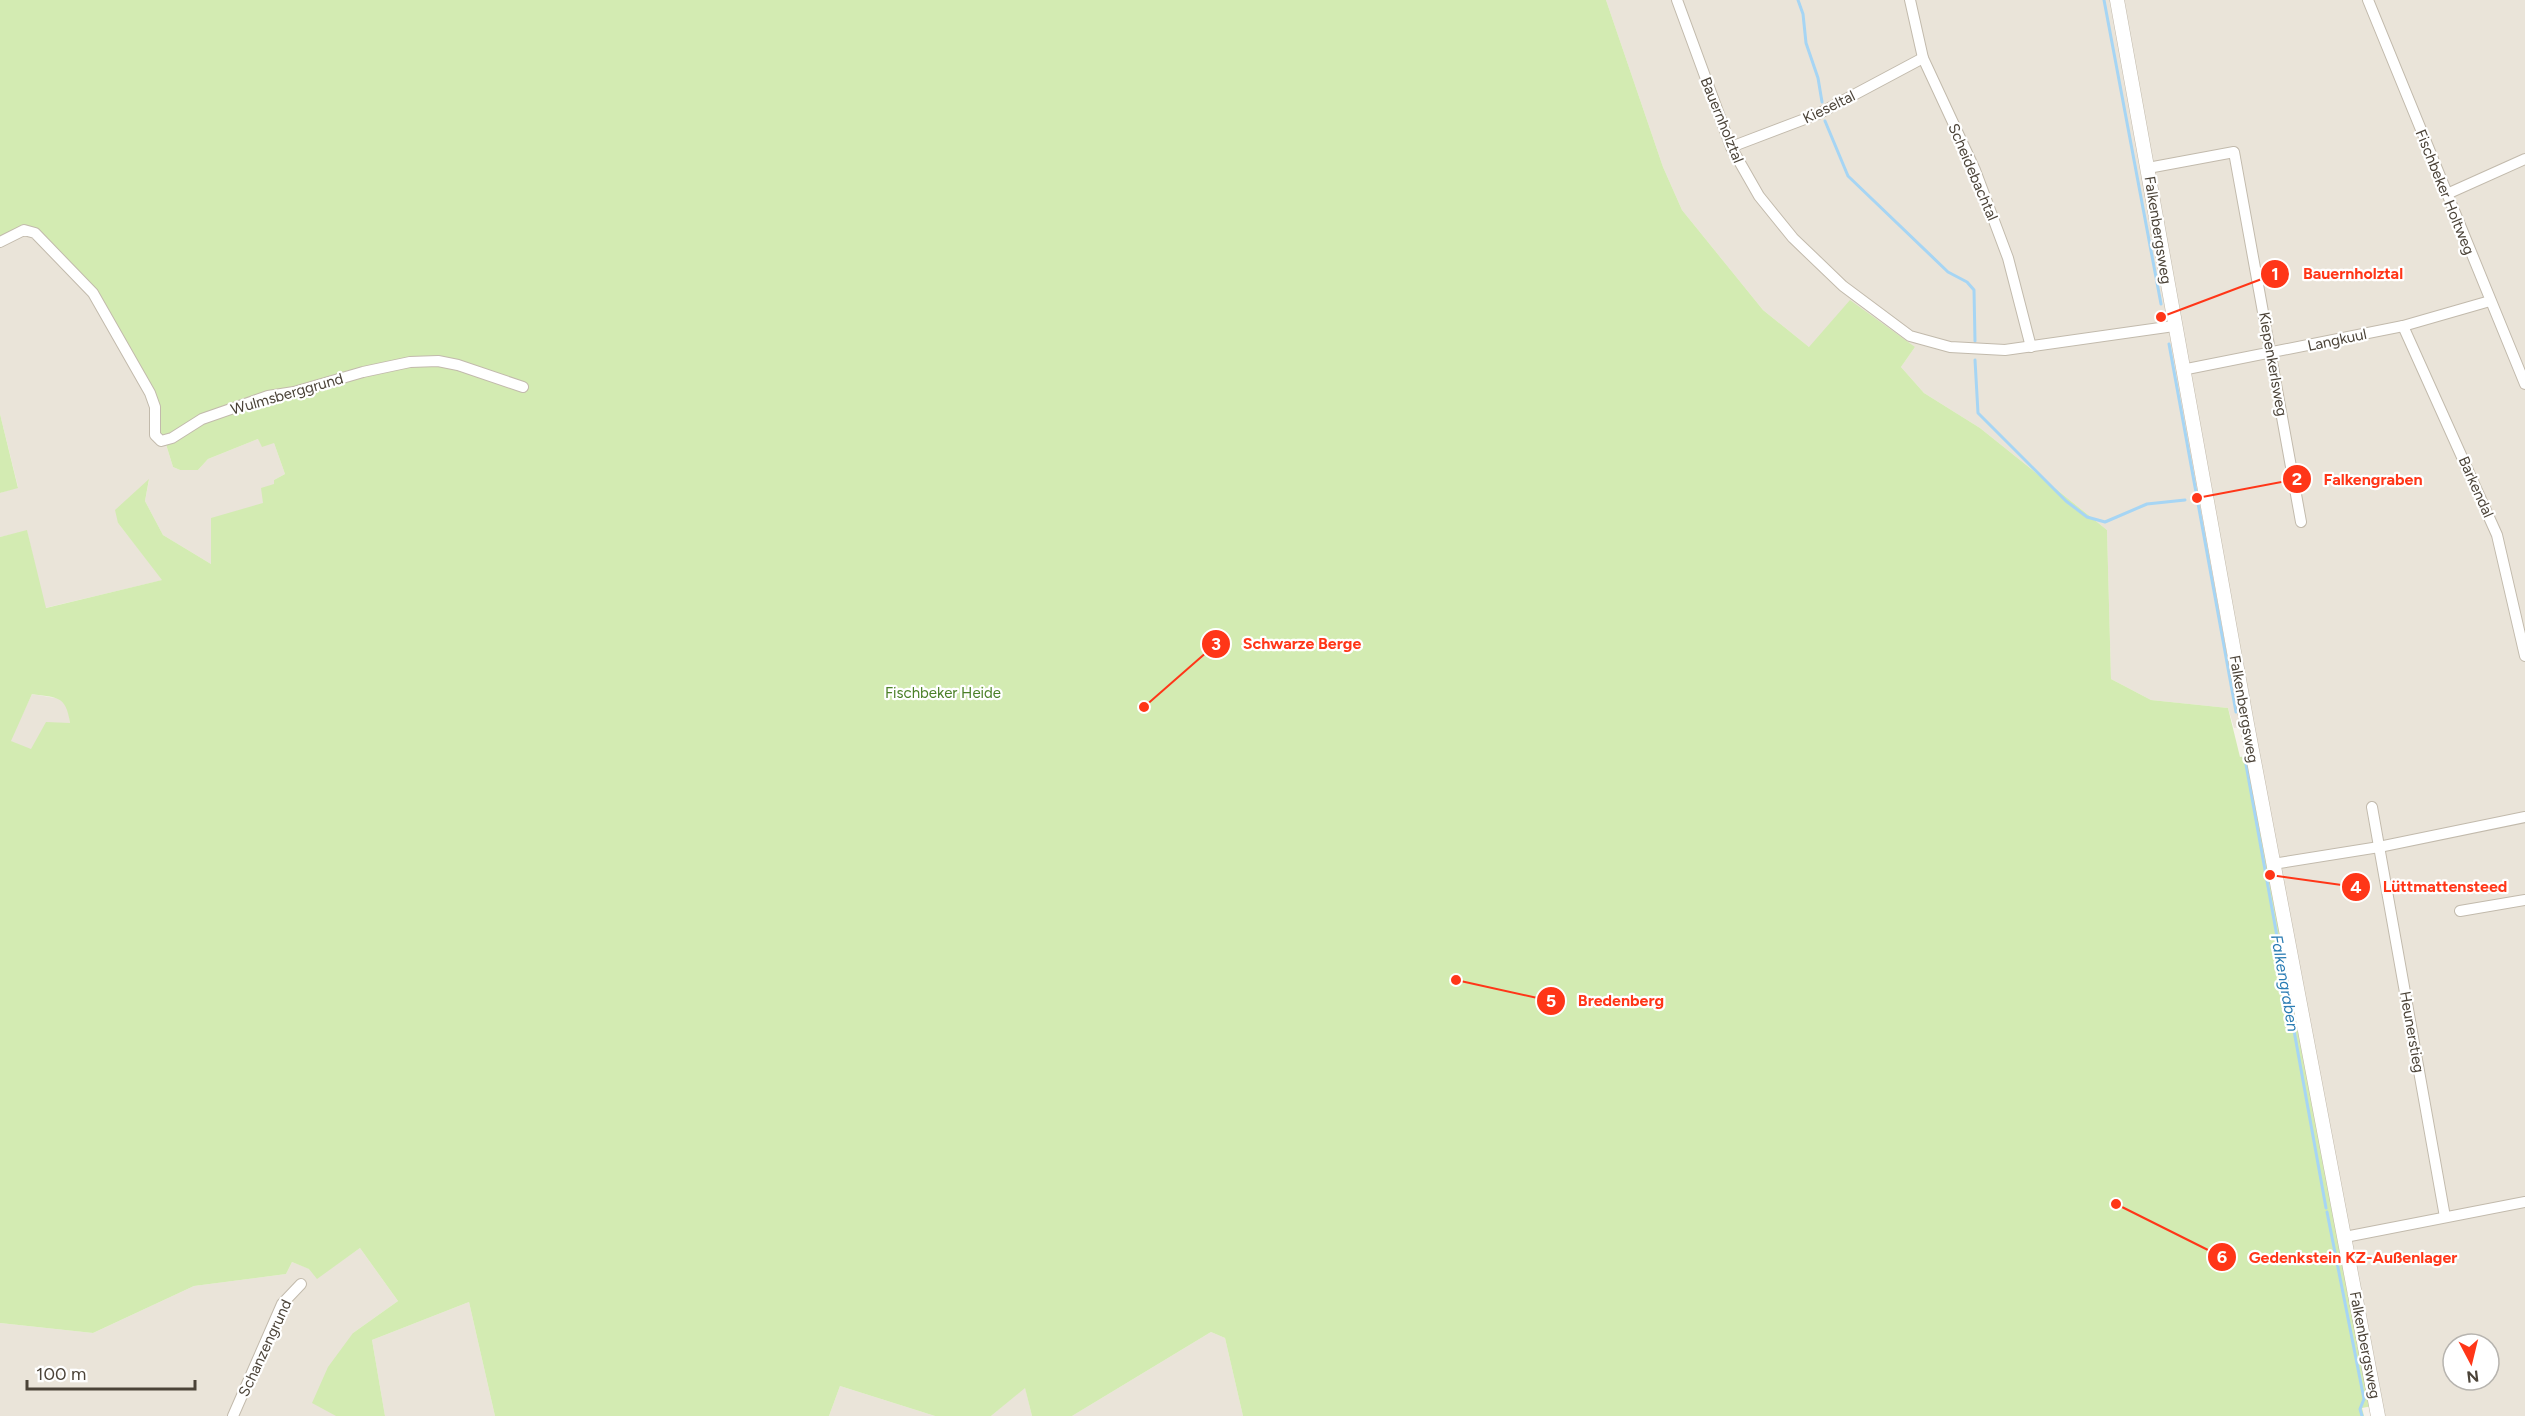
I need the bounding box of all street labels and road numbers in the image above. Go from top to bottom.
street label: Bauernholztal [1697,74,1747,166]
street label: Kieseltal [1800,87,1858,127]
street label: Scheidebachtal [1944,121,2002,223]
street label: Fischbeker Holtweg [2412,127,2478,257]
street label: Falkenbergsweg [2141,175,2175,285]
street label: Kiepenkerlsweg [2255,310,2291,418]
street label: Langkuul [2306,325,2368,355]
street label: Wulmsberggrund [229,369,345,419]
street label: Barkendal [2454,454,2498,520]
street label: Falkenbergsweg [2226,654,2262,764]
street label: Heunerstieg [2396,990,2428,1074]
street label: Falkenbergsweg [2346,1290,2384,1400]
street label: Schanzengrund [235,1297,295,1399]

